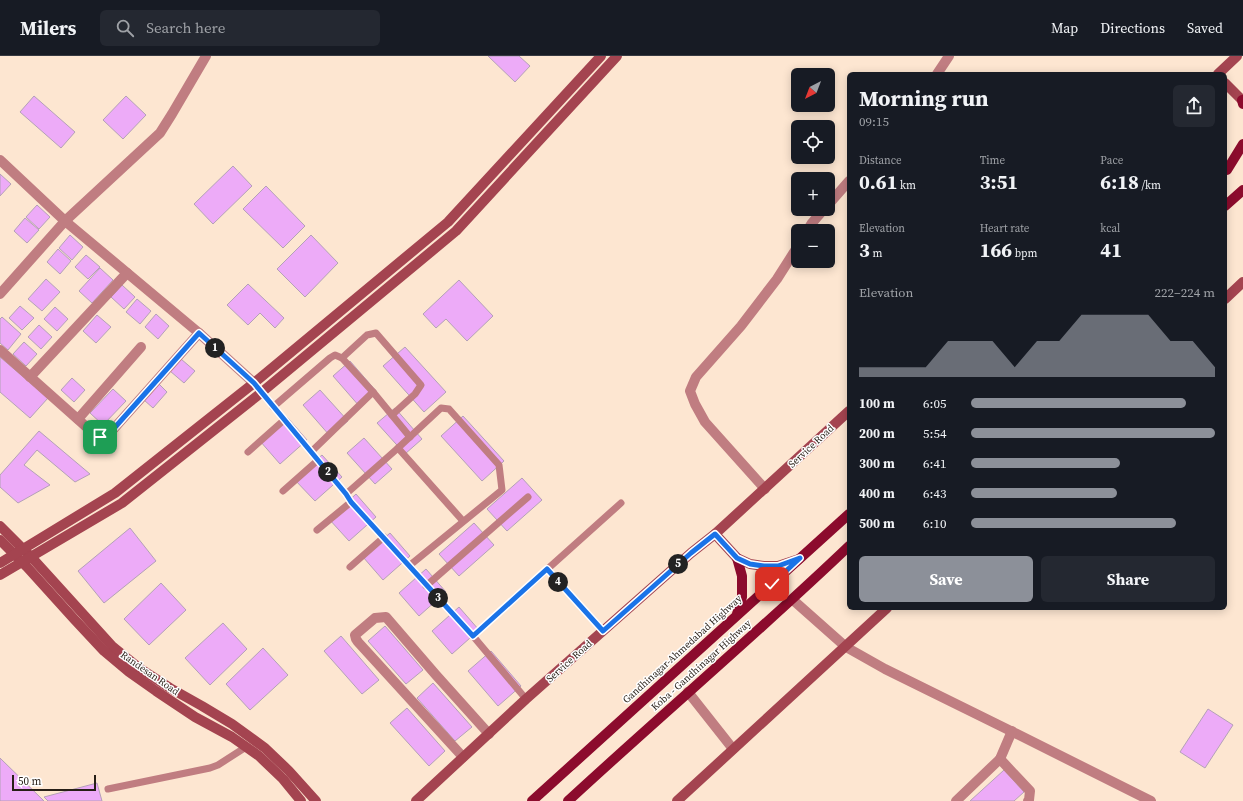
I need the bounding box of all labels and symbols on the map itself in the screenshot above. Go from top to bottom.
north arrow [791,68,835,112]
pin: 1 [205,338,225,358]
pin [83,420,117,454]
street label: Service Road [786,421,837,470]
pin: 2 [318,462,338,482]
pin: 5 [668,554,688,574]
pin [755,567,789,601]
pin: 4 [548,572,568,592]
pin: 3 [428,588,448,608]
street label: Gandhinagar-Ahmedabad Highway [620,591,745,706]
street label: Koba - Gandhinagar Highway [648,616,754,713]
street label: Service Road [543,637,595,685]
street label: Randesan Road [118,648,182,698]
scale bar [12,773,96,792]

